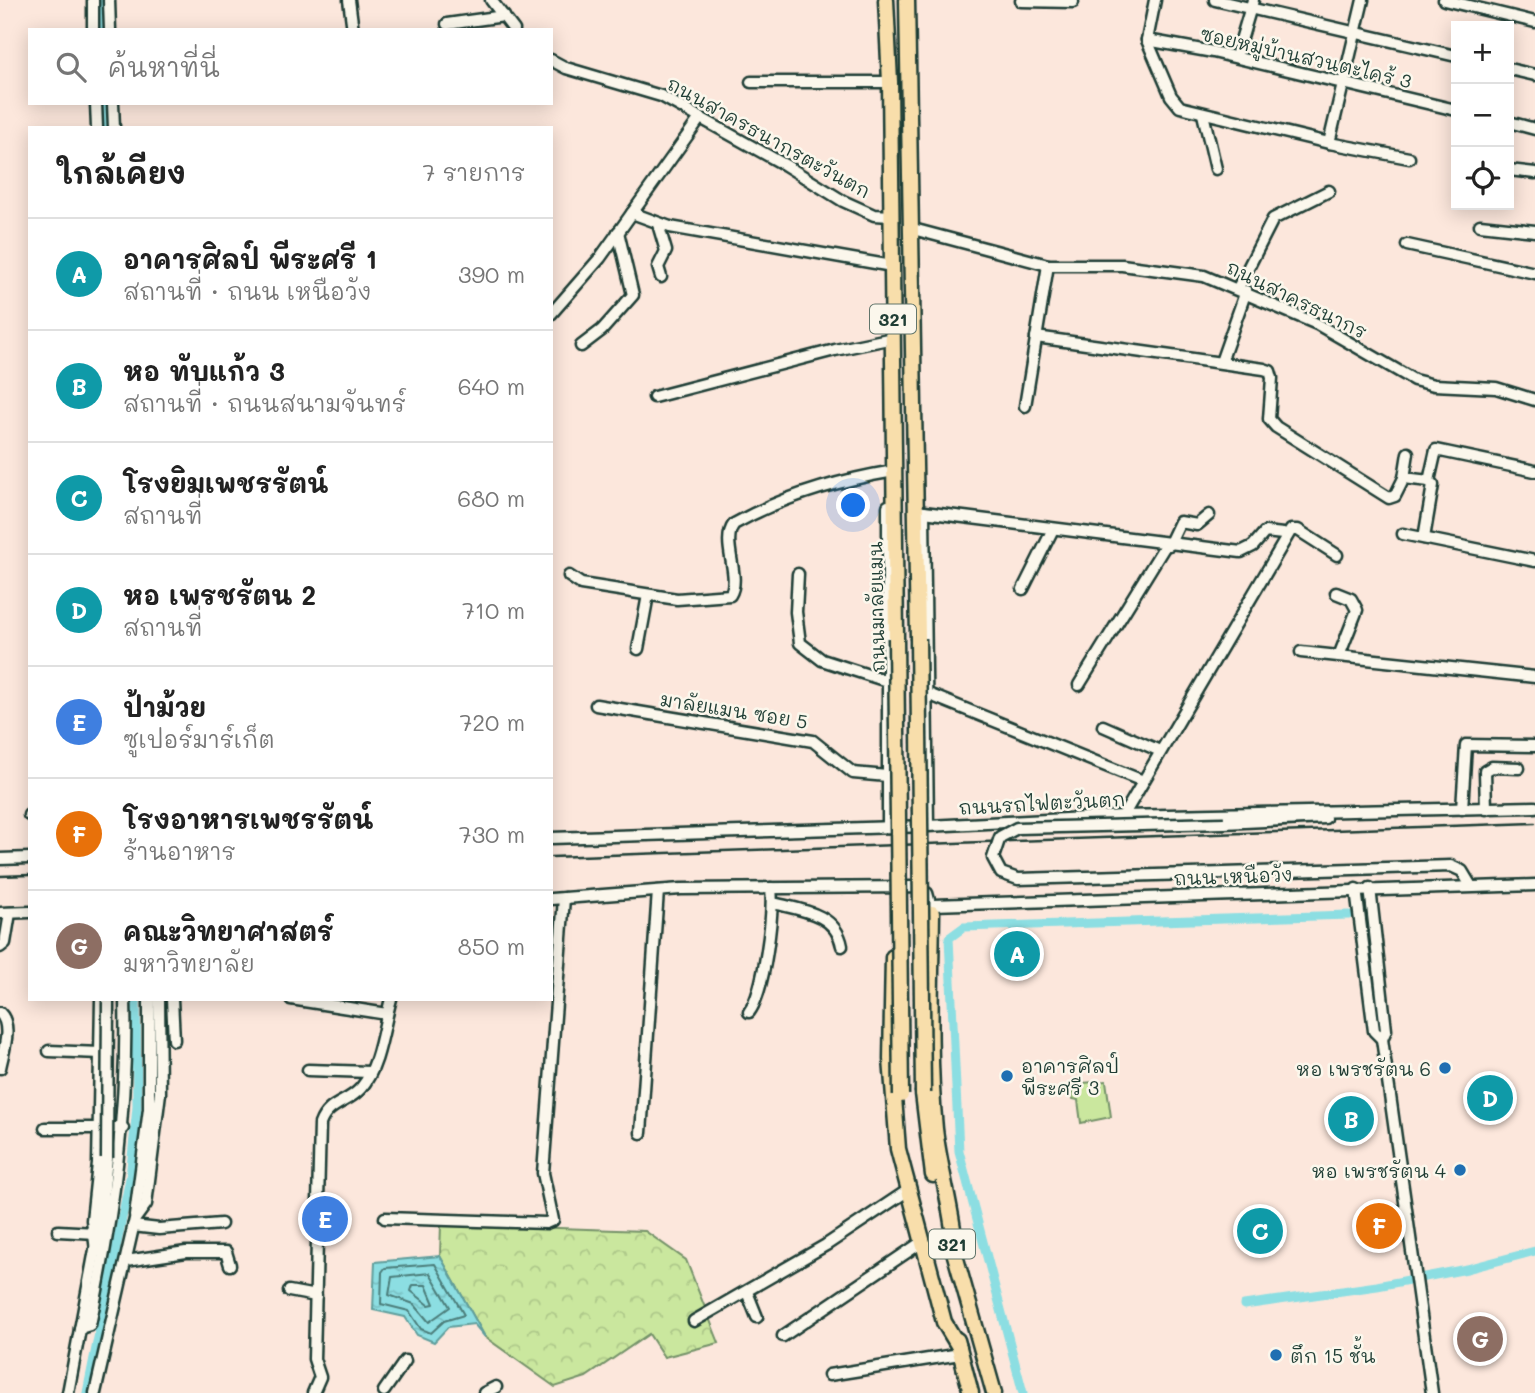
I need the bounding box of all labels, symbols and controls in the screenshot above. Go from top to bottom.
street label: ซอยหมู่บ้านสวนตะไคร้ 3 [1197,21,1414,95]
map controls [1451,21,1514,210]
button: + [1451,21,1514,84]
search box [28,28,553,105]
icon: search [52,48,90,86]
text: ค้นหาที่นี่ [108,50,220,84]
street label: ถนนสาครธนากรตะวันตก [663,71,875,203]
button: − [1451,84,1514,147]
button: locate [1451,147,1514,210]
text: ใกล้เคียง [56,152,186,192]
text: 7 รายการ [423,157,525,187]
text: อาคารศิลป์ พีระศรี 1 [123,242,377,276]
street label: ถนนสาครธนากร [1223,254,1371,344]
text: A [71,259,87,289]
text: 390 m [458,259,525,289]
text: สถานที่ · ถนน เหนือวัง [123,276,371,306]
road number: 321 [870,304,916,334]
text: หอ ทับแก้ว 3 [123,354,285,388]
text: B [71,371,87,401]
text: 640 m [458,371,525,401]
text: สถานที่ · ถนนสนามจันทร์ [123,388,406,418]
text: โรงยิมเพชรรัตน์ [123,466,328,500]
text: C [70,483,88,513]
text: 680 m [457,483,525,513]
your location [836,488,870,522]
text: สถานที่ [123,500,202,530]
street label: ถนนมาลัยแมน [862,541,890,673]
text: หอ เพรชรัตน 2 [123,578,316,612]
text: D [71,595,87,625]
text: 710 m [462,595,525,625]
text: สถานที่ [123,612,202,642]
street label: มาลัยแมน ซอย 5 [658,686,810,734]
text: ป้าม้วย [123,690,206,724]
text: E [72,707,86,737]
text: 720 m [460,707,525,737]
text: ซูเปอร์มาร์เก็ต [123,724,275,754]
street label: ถนนรถไฟตะวันตก [958,786,1126,820]
text: โรงอาหารเพชรรัตน์ [123,802,373,836]
text: F [72,819,86,849]
text: 730 m [459,819,525,849]
text: ร้านอาหาร [123,836,236,866]
street label: ถนน เหนือวัง [1173,861,1293,891]
text: คณะวิทยาศาสตร์ [123,914,334,948]
pin: A [994,928,1040,980]
text: G [70,931,88,961]
text: 850 m [458,931,525,961]
text: มหาวิทยาลัย [123,948,255,978]
place label: อาคารศิลป์ พีระศรี 3 [1021,1052,1119,1100]
place label: หอ เพรชรัตน 6 [1296,1056,1431,1081]
marker: หอ เพรชรัตน 6 [1437,1060,1453,1076]
marker: อาคารศิลป์ พีระศรี 3 [999,1068,1015,1084]
pin: D [1467,1072,1513,1124]
pin: B [1328,1093,1374,1145]
place label: หอ เพรชรัตน 4 [1311,1158,1446,1183]
marker: หอ เพรชรัตน 4 [1452,1162,1468,1178]
pin: E [302,1193,348,1245]
pin: F [1356,1200,1402,1252]
pin: C [1237,1205,1283,1257]
road number: 321 [929,1230,975,1259]
pin: G [1457,1313,1503,1365]
place label: ตึก 15 ชั้น [1290,1336,1376,1368]
marker: ตึก 15 ชั้น [1268,1347,1284,1363]

